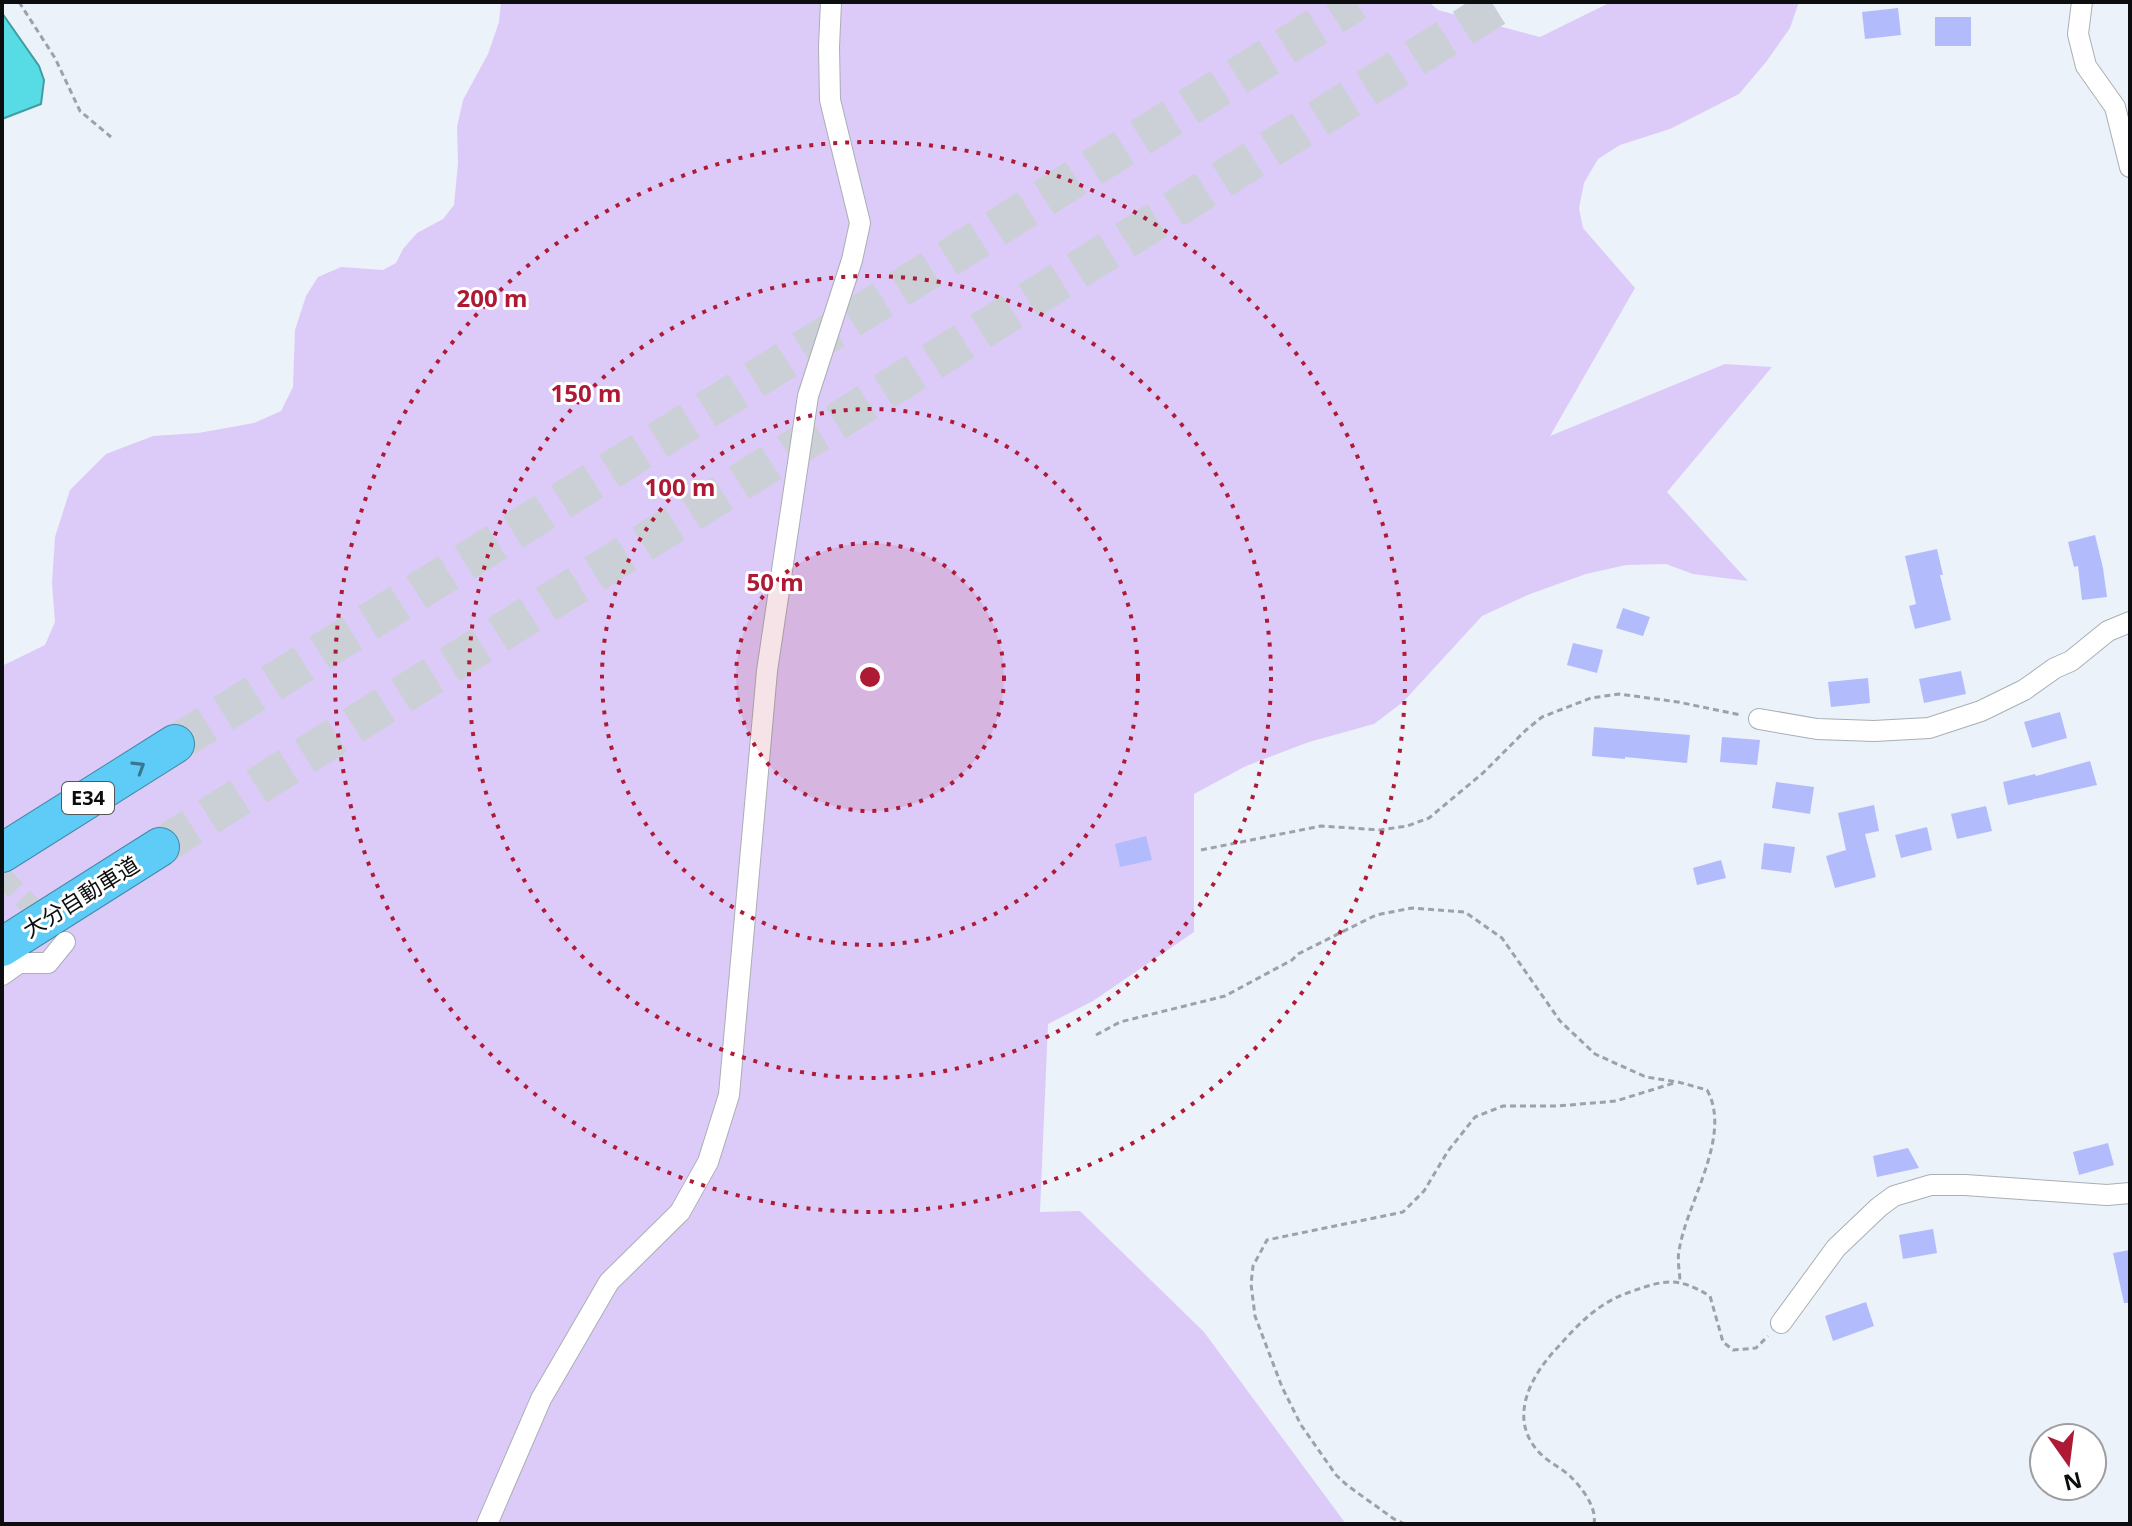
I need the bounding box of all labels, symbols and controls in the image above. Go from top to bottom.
text: 200 m [457,281,527,314]
text: 150 m [551,376,621,409]
text: 100 m [645,470,715,503]
text: 50 m [746,565,804,598]
centre of rings [856,663,884,691]
one-way arrow [130,761,145,776]
road number: E34 [62,782,114,814]
street label: 大分自動車道 [17,848,144,944]
north arrow [2028,1422,2108,1502]
text: N [2061,1466,2085,1499]

